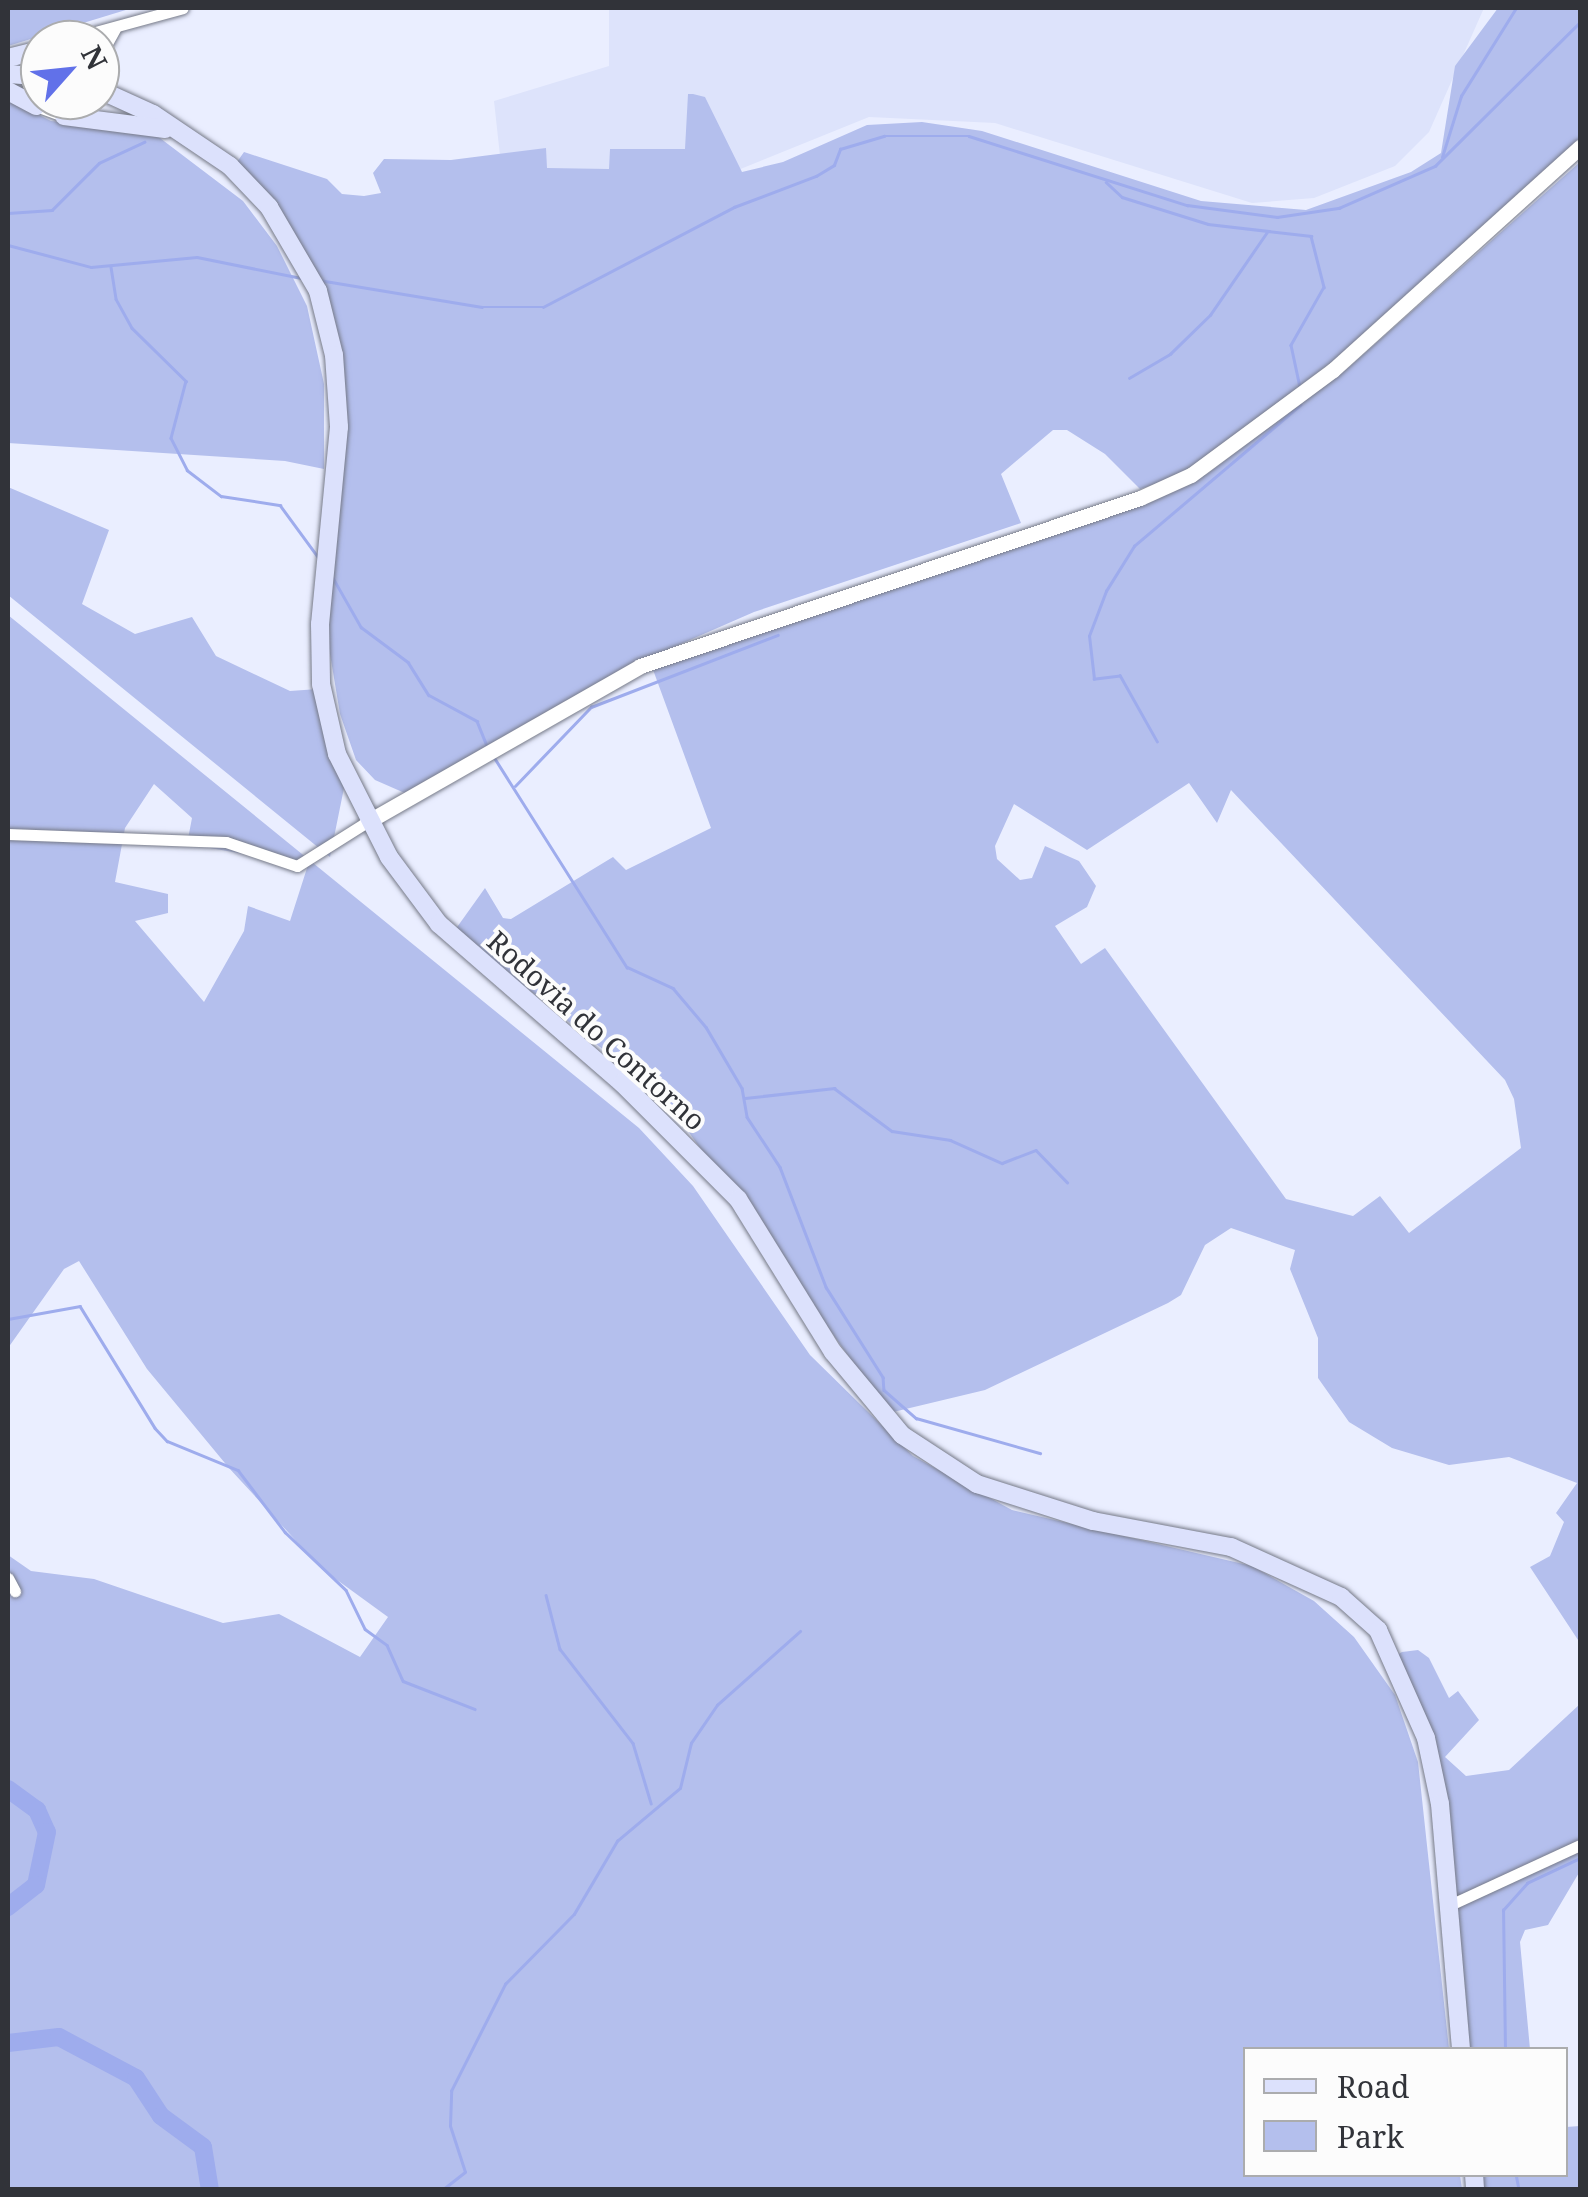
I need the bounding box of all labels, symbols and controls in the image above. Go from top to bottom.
north arrow [20,20,120,120]
text: N [73,39,117,76]
street label: Rodovia do Contorno [481,923,713,1137]
legend [1243,2047,1568,2177]
text: Road [1337,2066,1409,2107]
text: Park [1337,2116,1404,2157]

